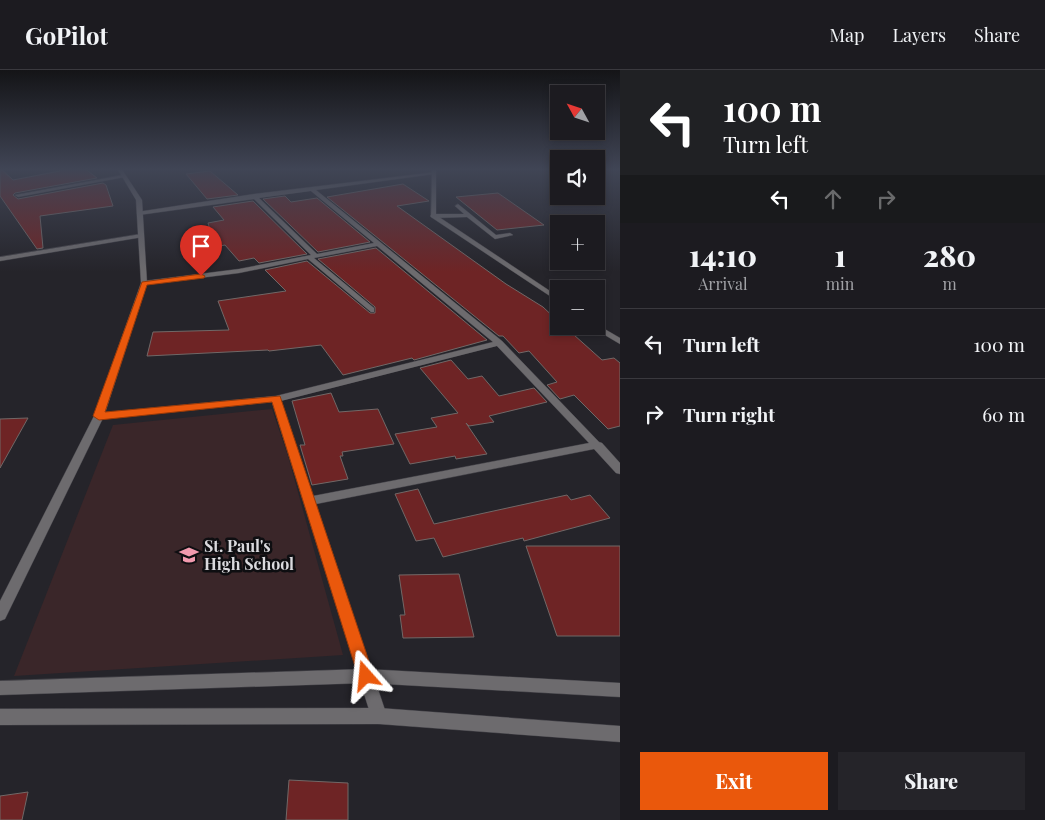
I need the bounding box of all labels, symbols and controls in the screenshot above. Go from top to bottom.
text: GoPilot [25,19,108,51]
text: Map [829,23,864,47]
text: Layers [892,23,946,47]
text: Share [974,23,1020,47]
text: 100 m [723,84,821,131]
north arrow [550,85,605,140]
map controls [550,85,605,335]
icon: left [640,90,705,155]
text: Turn left [723,129,808,159]
button: sound [550,150,605,205]
icon: left [766,185,794,213]
icon: ahead [819,185,847,213]
icon: right [872,185,900,213]
button: + [550,215,605,270]
pin [180,225,222,276]
icon: arrive [187,232,215,260]
text: 14:10 [689,235,757,275]
text: 1 [834,235,846,275]
text: 280 [923,235,976,275]
text: Arrival [698,273,748,294]
text: min [826,273,854,294]
text: m [942,273,957,294]
button: − [550,280,605,335]
icon: left [640,330,668,358]
text: Turn left [683,331,760,357]
text: 100 m [974,331,1025,357]
icon: right [640,400,668,428]
text: Turn right [683,401,775,427]
text: 60 m [982,401,1025,427]
place label: St. Paul's High School [204,535,294,574]
school or university icon: St. Paul's High School [178,544,200,566]
position arrow [339,649,391,701]
button: Exit [640,752,828,810]
button: Share [838,752,1025,810]

